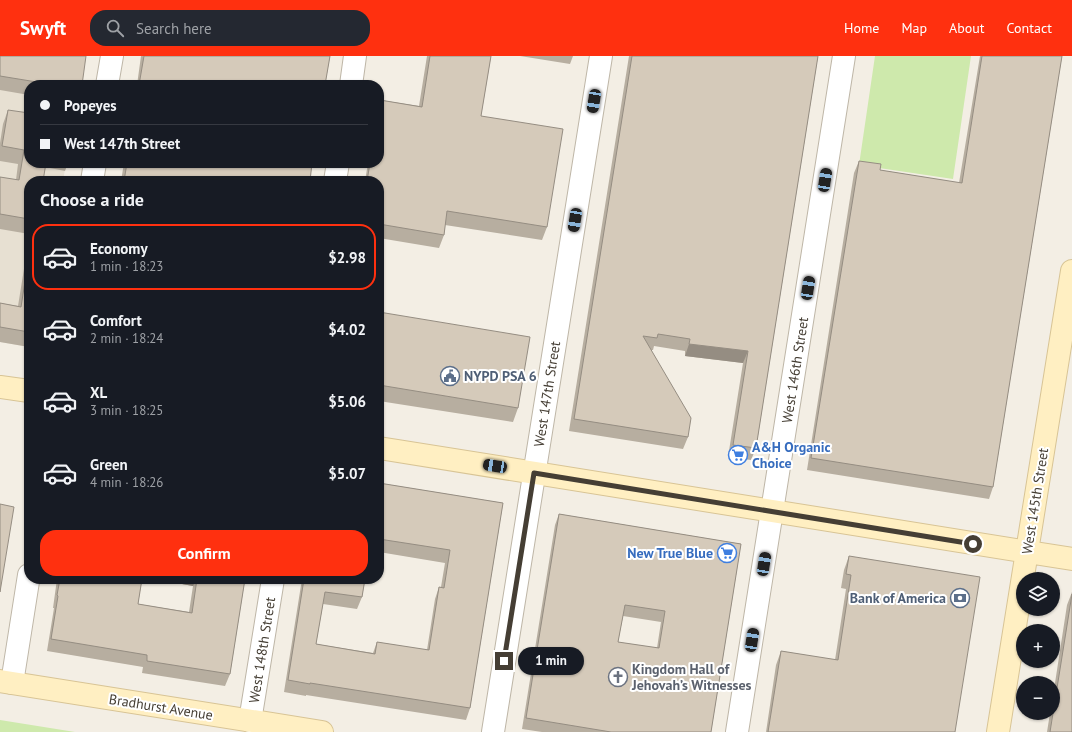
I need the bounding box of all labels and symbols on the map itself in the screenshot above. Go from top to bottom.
car [586,88,602,114]
car [817,167,833,193]
car [567,207,583,233]
car [800,275,816,301]
street label: West 146th Street [778,315,812,424]
street label: West 147th Street [530,340,564,448]
public building icon: NYPD PSA 6 [439,365,461,387]
place label: NYPD PSA 6 [464,367,537,385]
place label: A&H Organic Choice [752,438,831,472]
supermarket icon: A&H Organic Choice [727,444,749,466]
street label: West 145th Street [1018,446,1052,555]
car [482,458,508,474]
route start [964,535,982,553]
supermarket icon: New True Blue [716,542,738,564]
place label: New True Blue [627,544,713,562]
car [756,551,772,577]
bank icon: Bank of America [949,587,971,609]
place label: Bank of America [850,589,946,607]
street label: West 148th Street [245,595,279,704]
car [744,627,760,653]
callout: 1 min [518,647,584,675]
route end [495,652,513,670]
place label: Kingdom Hall of Jehovah’s Witnesses [631,660,752,694]
church icon: Kingdom Hall of Jehovah’s Witnesses [607,666,629,688]
street label: Bradhurst Avenue [108,690,214,724]

